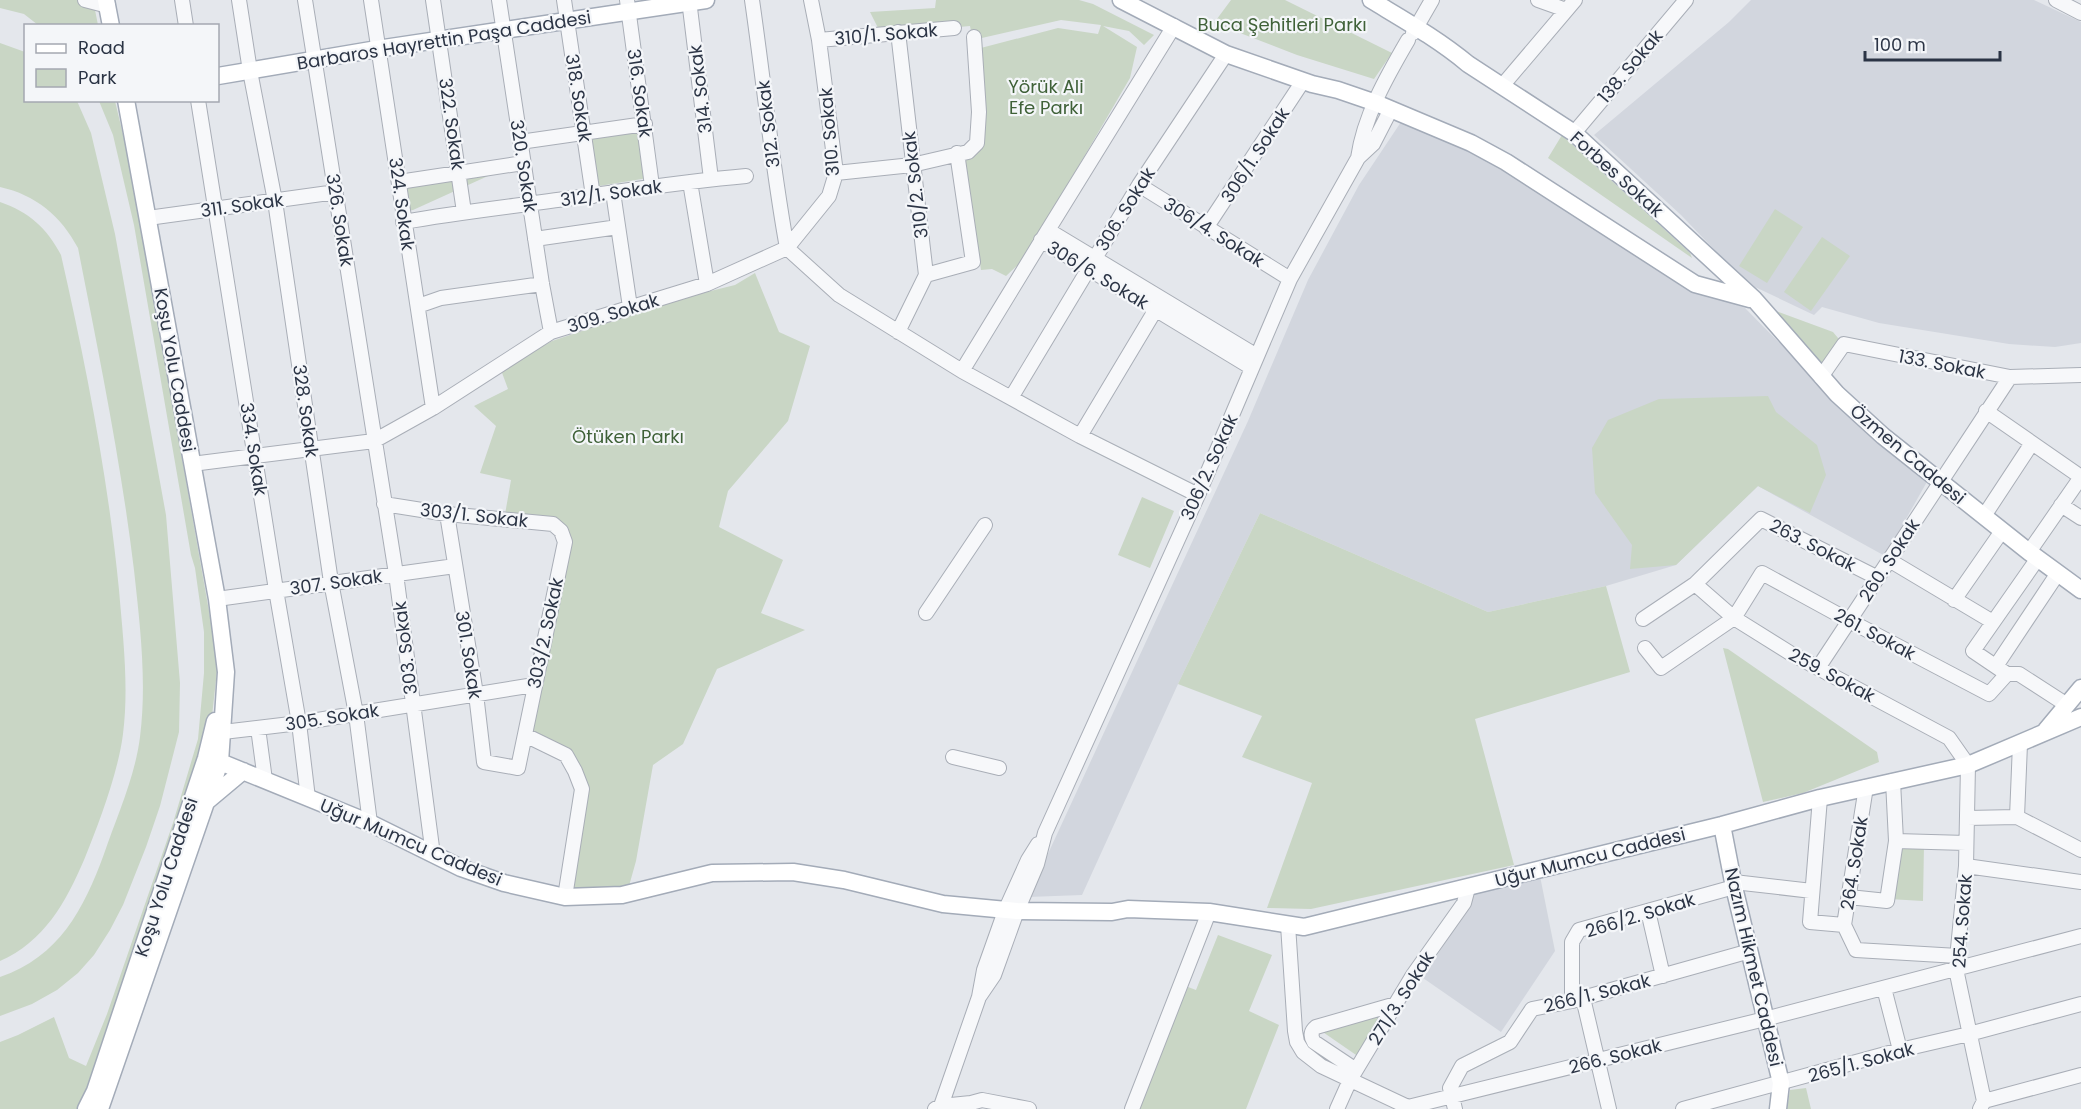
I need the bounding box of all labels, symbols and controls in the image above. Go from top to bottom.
street label: Barbaros Hayrettin Paşa Caddesi [295,4,593,76]
park label: Buca Şehitleri Parkı [1197,12,1367,37]
street label: 310/1. Sokak [833,17,939,51]
street label: 138. Sokak [1592,23,1669,108]
legend [24,24,219,102]
scale bar [1865,24,2000,62]
text: 100 m [1874,32,1926,57]
text: Road [78,35,125,60]
street label: 314. Sokak [682,43,718,135]
street label: 316. Sokak [621,47,659,140]
street label: 318. Sokak [560,52,598,145]
text: Park [78,65,117,90]
park label: Yörük Ali Efe Parkı [1008,74,1084,120]
street label: 322. Sokak [433,76,471,172]
street label: 312. Sokak [750,78,786,169]
street label: 310. Sokak [813,86,845,177]
street label: 306/1. Sokak [1215,102,1296,208]
street label: 320. Sokak [504,118,544,215]
street label: Forbes Sokak [1565,125,1670,223]
street label: 310/2. Sokak [896,129,934,240]
street label: 324. Sokak [383,156,421,253]
street label: 306. Sokak [1089,162,1161,256]
street label: 326. Sokak [320,172,360,269]
street label: 312/1. Sokak [559,173,664,213]
street label: 311. Sokak [199,187,286,223]
street label: 306/4. Sokak [1159,191,1270,273]
street label: 306/6. Sokak [1042,235,1154,316]
street label: Koşu Yolu Caddesi [148,286,202,454]
street label: 309. Sokak [564,287,663,339]
street label: 133. Sokak [1896,343,1988,385]
street label: 328. Sokak [287,363,325,460]
street label: Özmen Caddesi [1845,398,1971,510]
street label: 334. Sokak [234,401,274,498]
street label: 306/2. Sokak [1174,409,1244,524]
park label: Ötüken Parkı [572,424,684,449]
street label: 303/1. Sokak [419,497,530,533]
street label: 263. Sokak [1766,513,1861,578]
street label: 260. Sokak [1853,513,1926,606]
street label: 307. Sokak [288,563,385,601]
street label: 303/2. Sokak [521,575,569,691]
street label: 303. Sokak [387,599,423,696]
street label: 261. Sokak [1830,602,1921,666]
street label: 301. Sokak [450,609,488,702]
street label: 259. Sokak [1784,642,1880,709]
street label: 305. Sokak [283,697,381,737]
street label: Uğur Mumcu Caddesi [316,792,506,892]
street label: Koşu Yolu Caddesi [128,794,204,960]
street label: 264. Sokak [1834,814,1874,912]
street label: Uğur Mumcu Caddesi [1492,821,1688,893]
street label: Nazım Hikmet Caddesi [1719,865,1789,1069]
street label: 254. Sokak [1946,872,1978,969]
street label: 266/2. Sokak [1582,886,1699,944]
street label: 271/3. Sokak [1362,946,1440,1050]
street label: 266/1. Sokak [1541,968,1654,1018]
street label: 266. Sokak [1566,1032,1665,1080]
street label: 265/1. Sokak [1805,1036,1917,1088]

